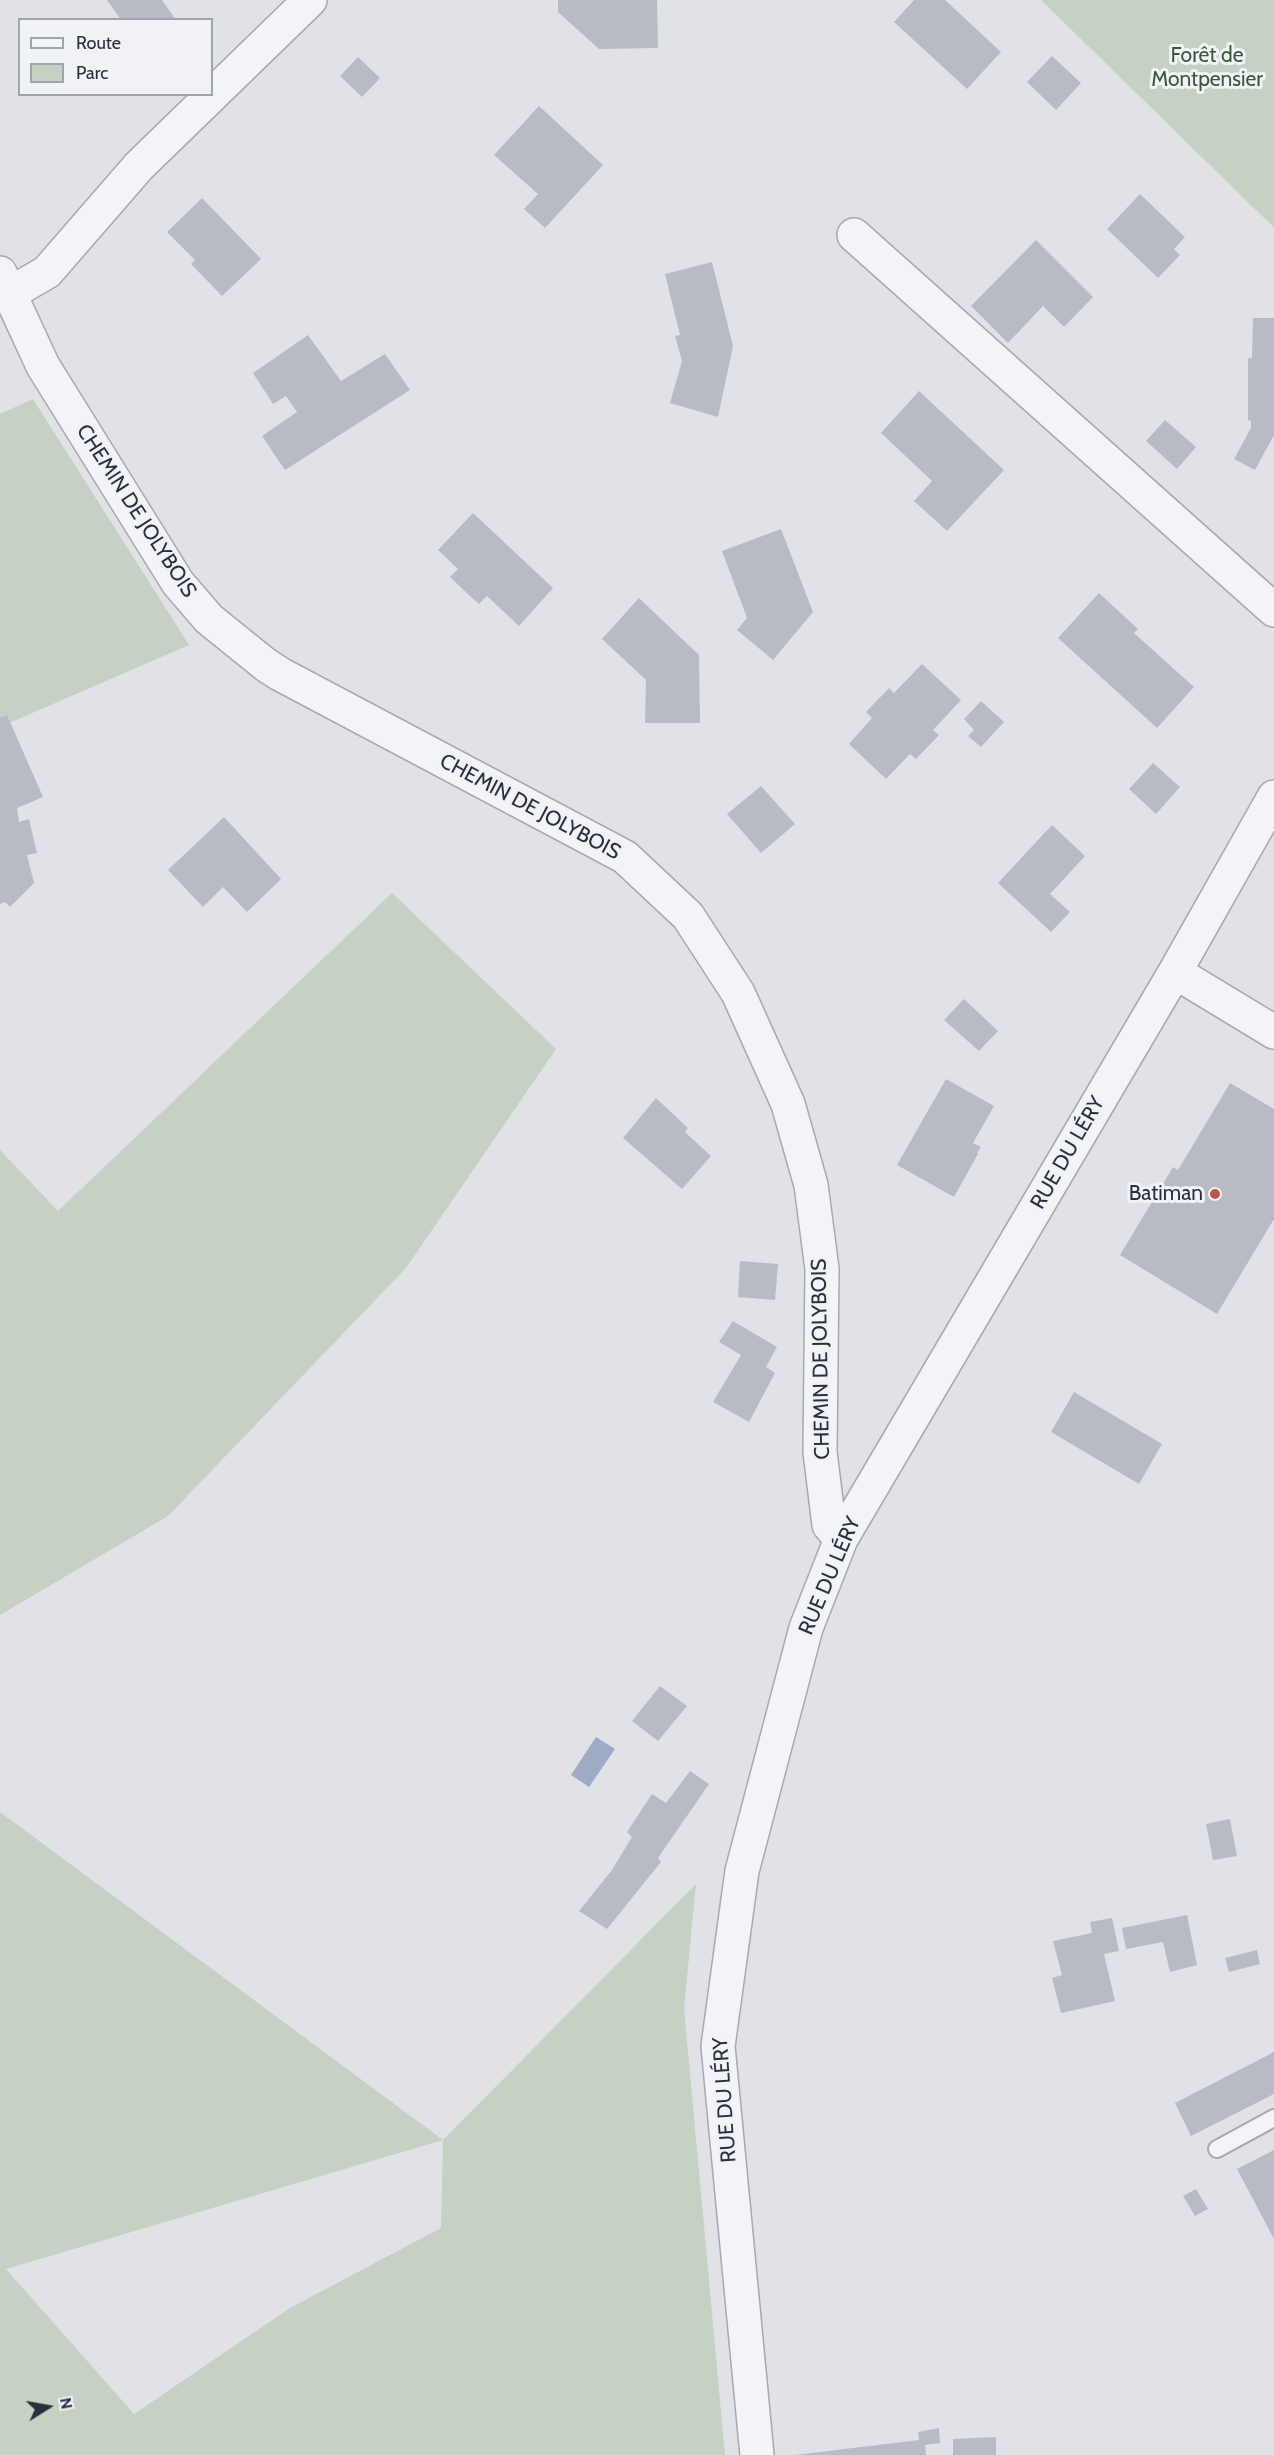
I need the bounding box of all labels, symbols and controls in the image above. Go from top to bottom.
legend [18,18,213,96]
text: Route [76,32,121,54]
park label: Forêt de Montpensier [1151,43,1263,93]
text: Parc [76,62,108,84]
street label: CHEMIN DE JOLYBOIS [71,420,201,602]
street label: CHEMIN DE JOLYBOIS [435,749,625,865]
street label: RUE DU LÉRY [1026,1092,1110,1214]
place label: Batiman [1129,1181,1203,1207]
marker: Batiman [1208,1187,1222,1201]
street label: CHEMIN DE JOLYBOIS [807,1258,835,1460]
street label: RUE DU LÉRY [794,1513,866,1639]
street label: RUE DU LÉRY [708,2036,742,2164]
north arrow [18,2377,78,2437]
text: N [56,2396,77,2411]

